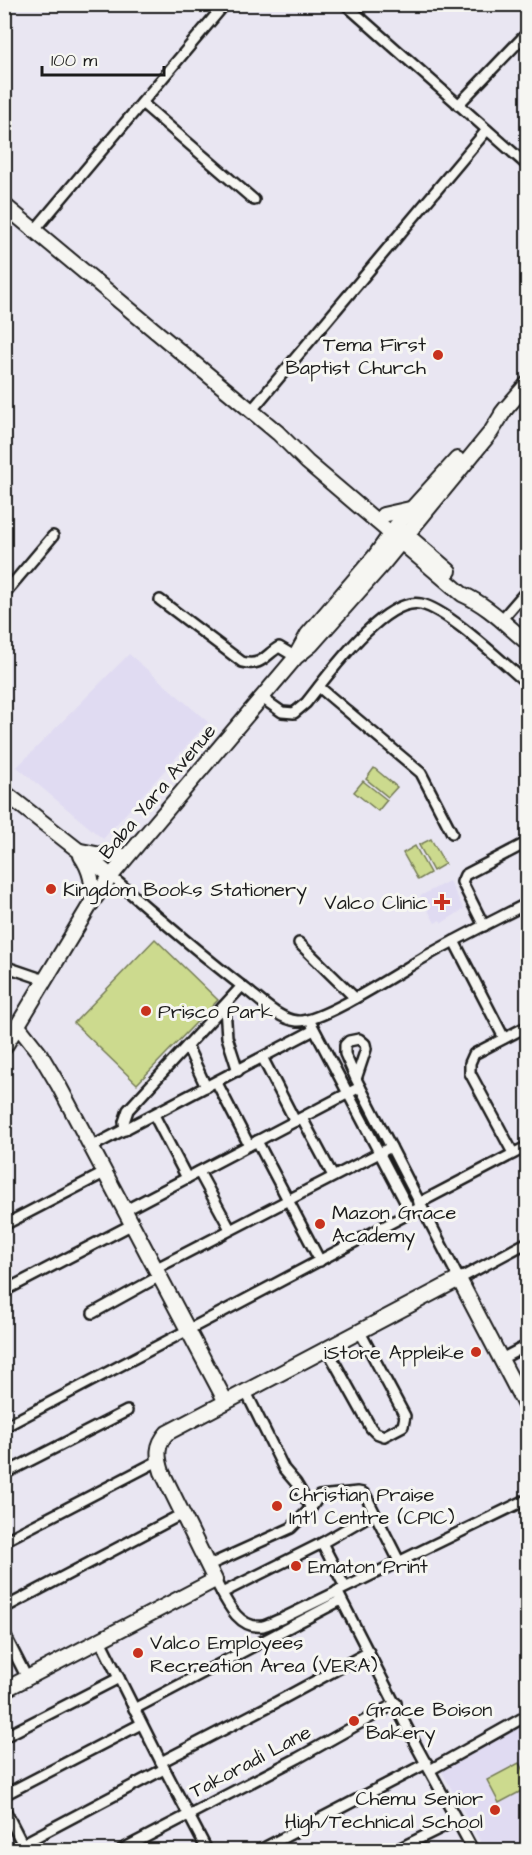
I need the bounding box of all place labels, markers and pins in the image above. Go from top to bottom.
place label: Tema First Baptist Church [285,331,426,382]
marker: Tema First Baptist Church [431,348,445,362]
place label: Kingdom Books Stationery [63,876,307,905]
marker: Kingdom Books Stationery [44,882,58,896]
place label: Valco Clinic [324,889,428,917]
marker: Valco Clinic [433,893,451,911]
place label: Prisco Park [158,998,273,1026]
marker: Prisco Park [139,1004,153,1018]
place label: Mazon Grace Academy [332,1199,457,1251]
marker: Mazon Grace Academy [313,1217,327,1231]
place label: iStore Appleike [324,1339,464,1367]
marker: iStore Appleike [469,1345,483,1359]
place label: Christian Praise Int'l Centre (CPIC) [289,1481,455,1532]
marker: Christian Praise Int'l Centre (CPIC) [270,1499,284,1513]
place label: Ematon Print [308,1553,428,1581]
marker: Ematon Print [289,1559,303,1573]
place label: Valco Employees Recreation Area (VERA) [150,1629,377,1680]
marker: Valco Employees Recreation Area (VERA) [131,1646,145,1660]
place label: Grace Boison Bakery [366,1696,492,1748]
marker: Grace Boison Bakery [347,1714,361,1728]
place label: Chemu Senior High/Technical School [285,1785,483,1837]
marker: Chemu Senior High/Technical School [488,1803,502,1817]

